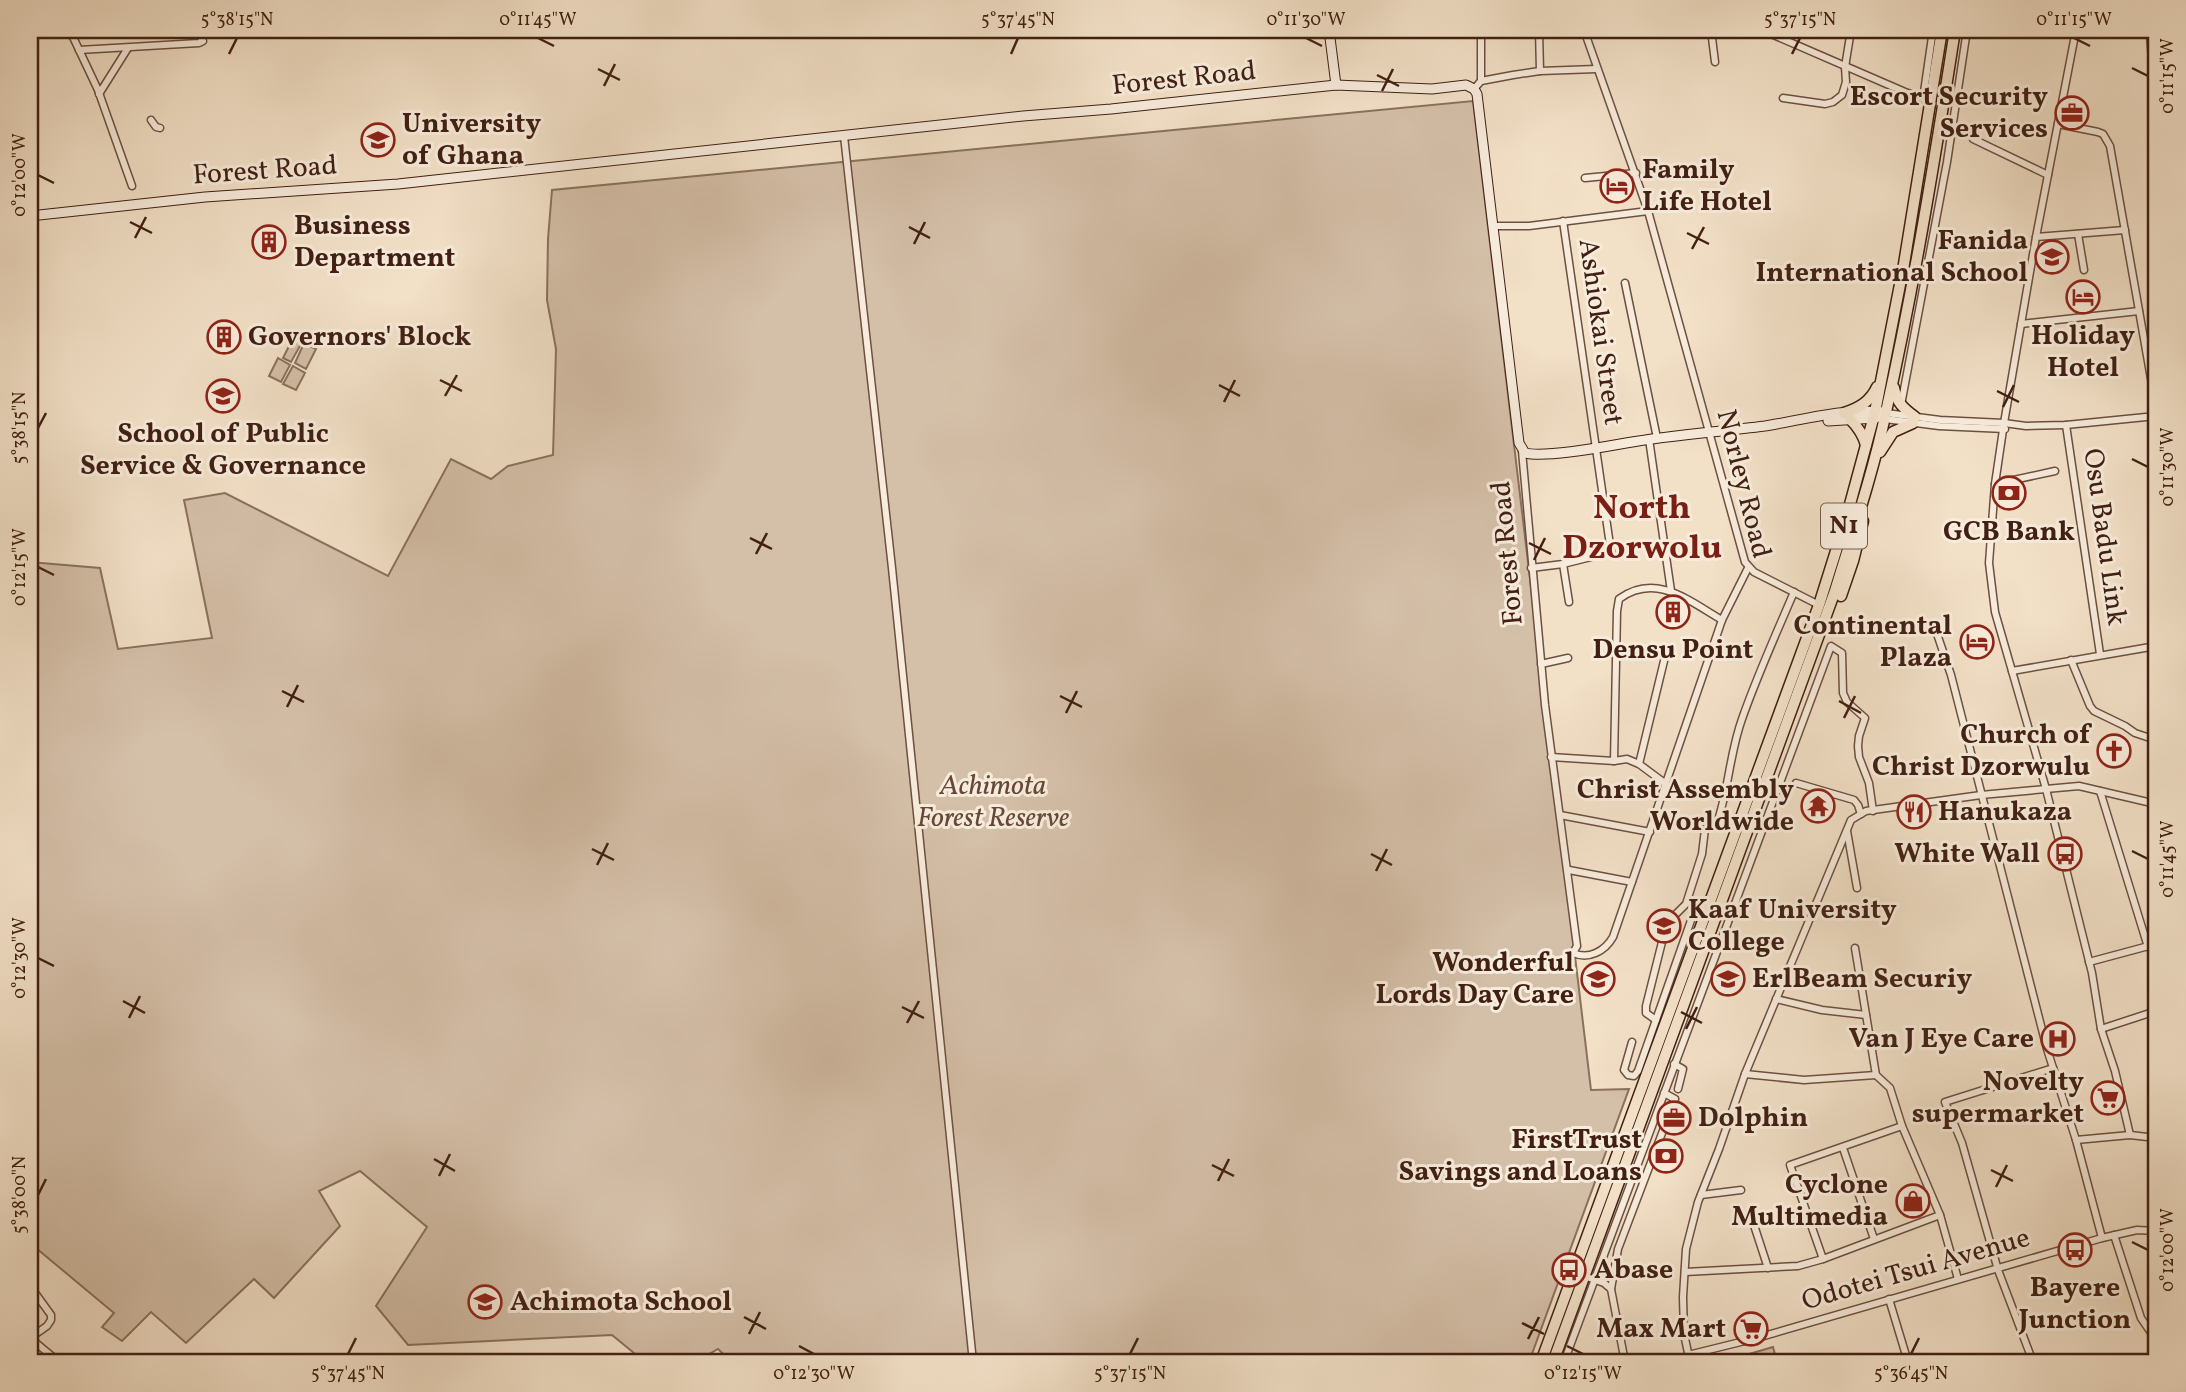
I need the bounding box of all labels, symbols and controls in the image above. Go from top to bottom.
text: 5°38'15"N [201,8,273,33]
text: 0°11'45"W [499,8,577,33]
text: 5°37'45"N [981,8,1055,33]
text: 0°11'30"W [1266,8,1346,33]
text: 5°37'15"N [1764,8,1836,33]
text: 0°11'15"W [2036,8,2112,33]
text: 0°11'15"W [2156,38,2181,114]
street label: Forest Road [1110,52,1258,106]
place label: Escort Security Services [1850,78,2048,149]
office icon: Escort Security Services [2053,94,2091,132]
place label: University of Ghana [402,105,541,176]
school or university icon: University of Ghana [359,121,397,159]
text: 0°12'00"W [8,133,33,217]
street label: Forest Road [191,146,339,196]
place label: Family Life Hotel [1642,151,1772,222]
hotel icon: Family Life Hotel [1598,167,1636,205]
place label: Business Department [294,207,455,278]
place label: Fanida International School [1755,222,2028,293]
building icon: Business Department [250,223,288,261]
street label: Ashiokai Street [1568,236,1632,428]
school or university icon: Fanida International School [2033,238,2071,276]
hotel icon: Holiday Hotel [2064,278,2102,316]
place label: Holiday Hotel [2031,317,2135,388]
building icon: Governors' Block [205,318,243,356]
place label: Governors' Block [248,318,471,357]
school or university icon: School of Public Service & Governance [204,377,242,415]
text: 5°38'15"N [8,392,33,464]
street label: Norley Road [1706,406,1780,562]
place label: School of Public Service & Governance [80,415,366,486]
text: 0°11'30"W [2156,427,2181,507]
street label: Osu Badu Link [2072,446,2136,628]
bank icon: GCB Bank [1990,474,2028,512]
street label: Forest Road [1482,479,1534,627]
district label: North Dzorwolu [1562,485,1722,573]
road number: N1 [1821,504,1867,548]
place label: GCB Bank [1943,513,2075,552]
text: 0°12'15"W [8,528,33,606]
building icon: Densu Point [1654,593,1692,631]
place label: Continental Plaza [1794,607,1952,678]
hotel icon: Continental Plaza [1958,623,1996,661]
place label: Densu Point [1593,631,1753,670]
place label: Church of Christ Dzorwulu [1872,716,2092,787]
church icon: Church of Christ Dzorwulu [2095,732,2133,770]
park label: Achimota Forest Reserve [917,767,1069,838]
place label: Christ Assembly Worldwide [1577,771,1794,842]
temple icon: Christ Assembly Worldwide [1799,787,1837,825]
restaurant icon: Hanukaza [1895,793,1933,831]
place label: Hanukaza [1938,793,2072,832]
text: 0°11'45"W [2156,820,2181,898]
place label: White Wall [1894,835,2040,874]
bus stop icon: White Wall [2046,835,2084,873]
place label: Kaaf University College [1688,891,1897,962]
school or university icon: Kaaf University College [1645,907,1683,945]
text: 0°12'30"W [8,917,33,999]
place label: Wonderful Lords Day Care [1376,944,1574,1015]
school or university icon: Wonderful Lords Day Care [1579,960,1617,998]
school or university icon: ErlBeam Securiy [1709,960,1747,998]
place label: ErlBeam Securiy [1752,960,1973,999]
place label: Van J Eye Care [1848,1020,2034,1059]
hospital icon: Van J Eye Care [2039,1020,2077,1058]
place label: Novelty supermarket [1912,1063,2084,1134]
supermarket icon: Novelty supermarket [2089,1079,2127,1117]
office icon: Dolphin [1655,1099,1693,1137]
place label: Dolphin [1698,1099,1808,1138]
place label: FirstTrust Savings and Loans [1399,1121,1642,1192]
bank icon: FirstTrust Savings and Loans [1647,1137,1685,1175]
text: 5°38'00"N [8,1156,33,1234]
place label: Cyclone Multimedia [1731,1166,1888,1237]
shop icon: Cyclone Multimedia [1894,1182,1932,1220]
text: 0°12'00"W [2156,1208,2181,1292]
street label: Odotei Tsui Avenue [1797,1219,2035,1321]
bus stop icon: Bayere Junction [2056,1231,2094,1269]
bus stop icon: Abase [1550,1251,1588,1289]
place label: Abase [1594,1251,1673,1290]
place label: Bayere Junction [2018,1269,2131,1340]
school or university icon: Achimota School [466,1283,504,1321]
place label: Achimota School [510,1283,732,1322]
place label: Max Mart [1596,1310,1726,1349]
supermarket icon: Max Mart [1732,1310,1770,1348]
text: 5°37'45"N [311,1362,385,1387]
text: 0°12'30"W [773,1362,855,1387]
text: 5°37'15"N [1094,1362,1166,1387]
text: 0°12'15"W [1544,1362,1622,1387]
text: 5°36'45"N [1874,1362,1948,1387]

